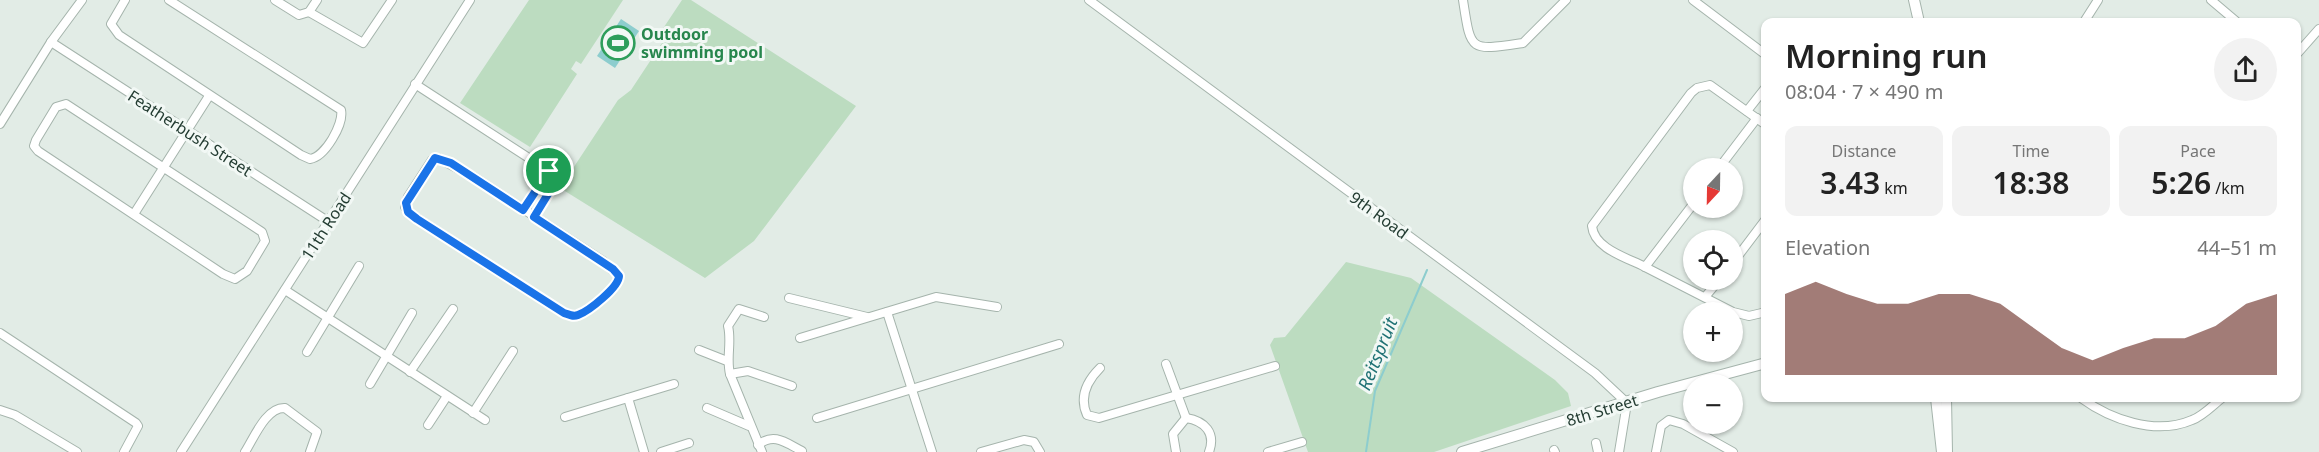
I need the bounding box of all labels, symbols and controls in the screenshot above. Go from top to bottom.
place label: Outdoor swimming pool [641,23,763,63]
sports icon: Outdoor swimming pool [600,25,636,61]
text: Morning run [1785,33,1987,78]
button: share [2214,38,2277,101]
text: 08:04 · 7 × 490 m [1785,78,1943,105]
street label: Featherbush Street [124,85,256,181]
text: Distance [1832,140,1896,162]
text: Time [2012,140,2050,162]
text: Pace [2180,140,2216,162]
pin [523,145,574,196]
icon: arrive [532,154,565,187]
north arrow [1683,158,1743,218]
map controls [1683,158,1743,434]
text: 3.43 [1820,162,1880,203]
text: 18:38 [1993,162,2069,203]
text: 5:26 [2151,162,2211,203]
text: km [1880,177,1908,199]
text: /km [2211,177,2245,199]
street label: 9th Road [1345,186,1413,244]
street label: 11th Road [296,188,356,264]
button: locate [1683,230,1743,290]
text: Elevation [1785,234,1870,261]
text: 44–51 m [2197,234,2277,261]
button: + [1683,302,1743,362]
water label: Reitspruit [1352,313,1403,394]
button: − [1683,374,1743,434]
street label: 8th Street [1564,389,1641,431]

